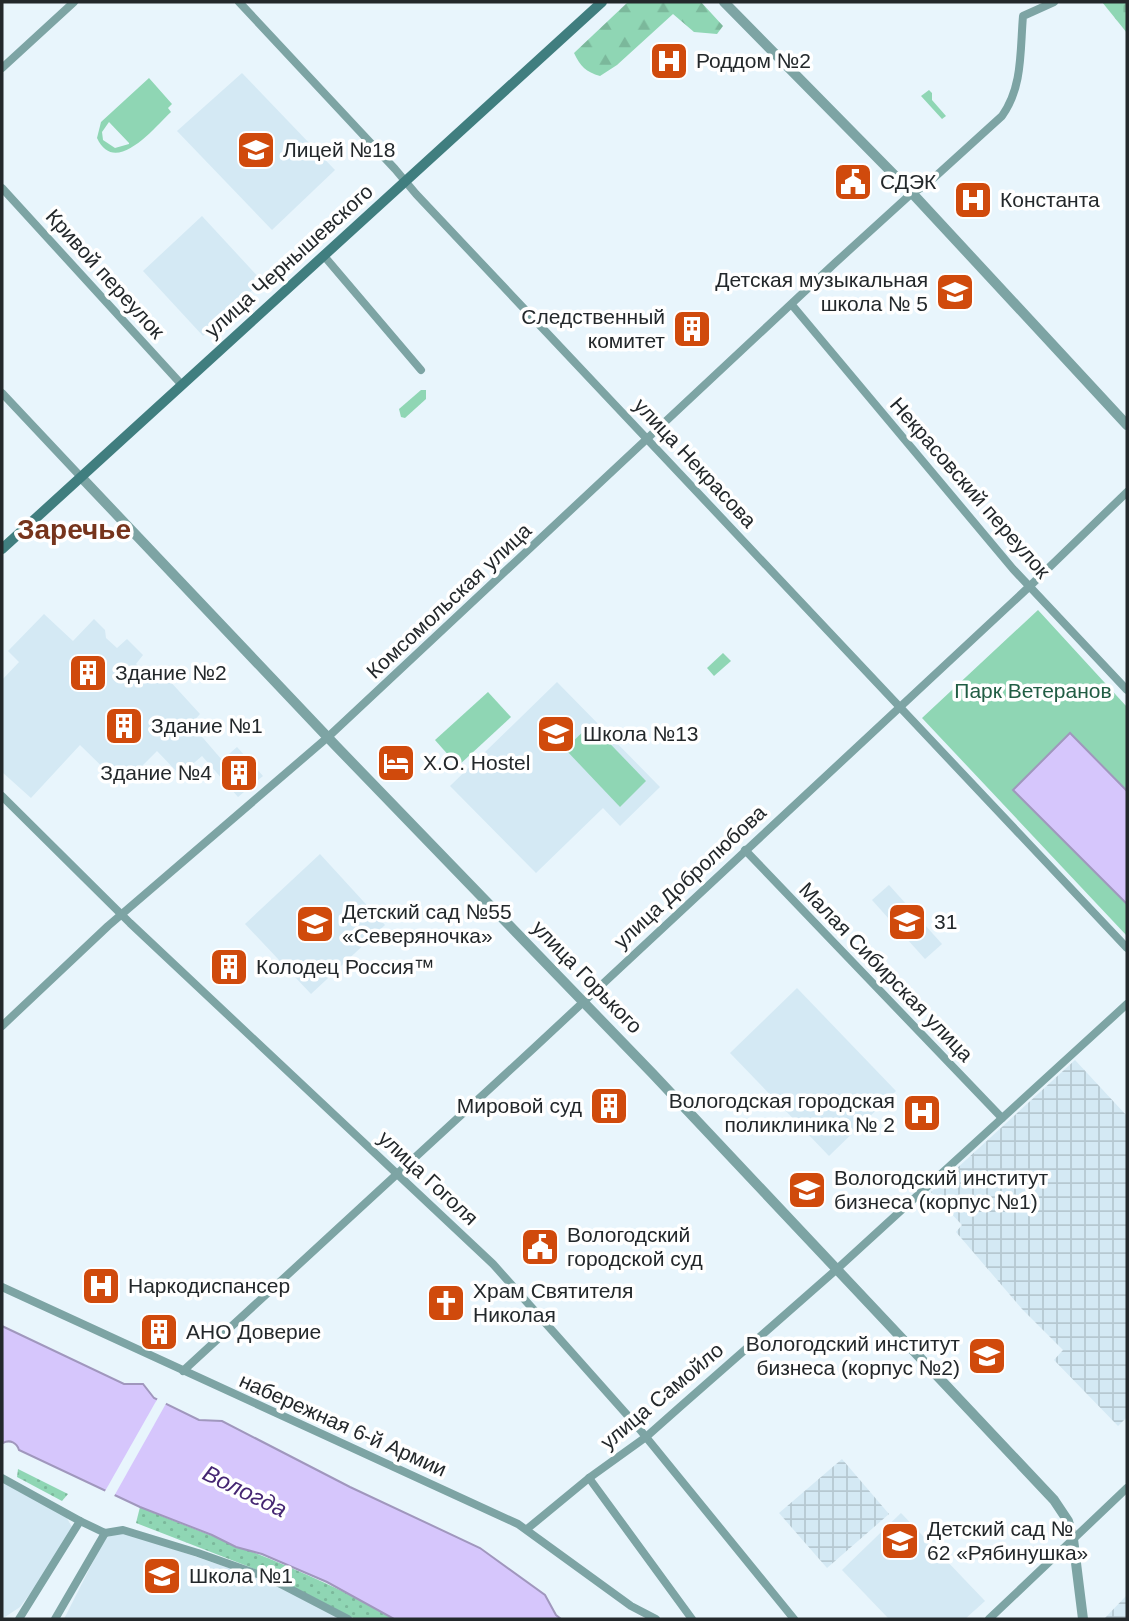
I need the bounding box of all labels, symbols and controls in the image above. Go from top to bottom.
hospital icon: Роддом №2 [648,40,690,82]
place label: Роддом №2 [696,49,811,72]
school or university icon: Лицей №18 [235,129,277,171]
place label: Лицей №18 [283,138,395,161]
public building icon: СДЭК [832,161,874,203]
place label: СДЭК [880,170,937,193]
street label: улица Чернышевского [200,179,377,342]
hospital icon: Константа [952,179,994,221]
place label: Константа [1000,188,1100,211]
street label: Кривой переулок [41,205,170,343]
place label: Детская музыкальная школа № 5 [715,268,928,315]
school or university icon: Детская музыкальная школа № 5 [934,271,976,313]
place label: Следственный комитет [521,305,665,352]
building icon: Следственный комитет [671,308,713,350]
street label: улица Некрасова [630,393,761,532]
street label: Некрасовский переулок [886,393,1055,583]
district label: Заречье [17,514,131,545]
street label: Комсомольская улица [362,518,536,683]
building icon: Здание №2 [67,652,109,694]
place label: Здание №2 [115,661,227,684]
park label: Парк Ветеранов [954,679,1112,702]
building icon: Здание №1 [103,705,145,747]
school or university icon: Школа №13 [535,713,577,755]
place label: Здание №1 [151,714,263,737]
place label: Школа №13 [583,722,699,745]
hotel icon: X.O. Hostel [375,742,417,784]
place label: X.O. Hostel [423,751,530,774]
building icon: Здание №4 [218,752,260,794]
place label: Здание №4 [100,761,212,784]
street label: улица Добролюбова [609,800,770,953]
street label: Малая Сибирская улица [795,877,978,1066]
place label: Детский сад №55 «Северяночка» [342,900,512,947]
school or university icon: 31 [886,901,928,943]
school or university icon: Детский сад №55 «Северяночка» [294,903,336,945]
place label: 31 [934,910,957,933]
street label: улица Горького [528,916,647,1038]
building icon: Колодец Россия™ [208,946,250,988]
place label: Колодец Россия™ [256,955,435,978]
building icon: Мировой суд [588,1085,630,1127]
place label: Вологодская городская поликлиника № 2 [669,1089,895,1136]
hospital icon: Вологодская городская поликлиника № 2 [901,1092,943,1134]
place label: Мировой суд [457,1094,582,1117]
street label: улица Гоголя [374,1126,483,1229]
place label: Вологодский институт бизнеса (корпус №1) [834,1166,1049,1213]
school or university icon: Вологодский институт бизнеса (корпус №1) [786,1169,828,1211]
place label: Вологодский городской суд [567,1223,703,1270]
public building icon: Вологодский городской суд [519,1226,561,1268]
hospital icon: Наркодиспансер [80,1265,122,1307]
place label: Наркодиспансер [128,1274,290,1297]
place label: Храм Святителя Николая [473,1279,633,1326]
church icon: Храм Святителя Николая [425,1282,467,1324]
building icon: АНО Доверие [138,1311,180,1353]
place label: АНО Доверие [186,1320,321,1343]
place label: Вологодский институт бизнеса (корпус №2) [746,1332,960,1379]
school or university icon: Вологодский институт бизнеса (корпус №2) [966,1335,1008,1377]
street label: улица Самойло [596,1338,728,1453]
street label: набережная 6-й Армии [236,1368,450,1481]
water label: Вологда [199,1460,291,1522]
place label: Детский сад № 62 «Рябинушка» [927,1517,1088,1564]
school or university icon: Детский сад № 62 «Рябинушка» [879,1520,921,1562]
school or university icon: Школа №1 [141,1555,183,1597]
place label: Школа №1 [189,1564,293,1587]

